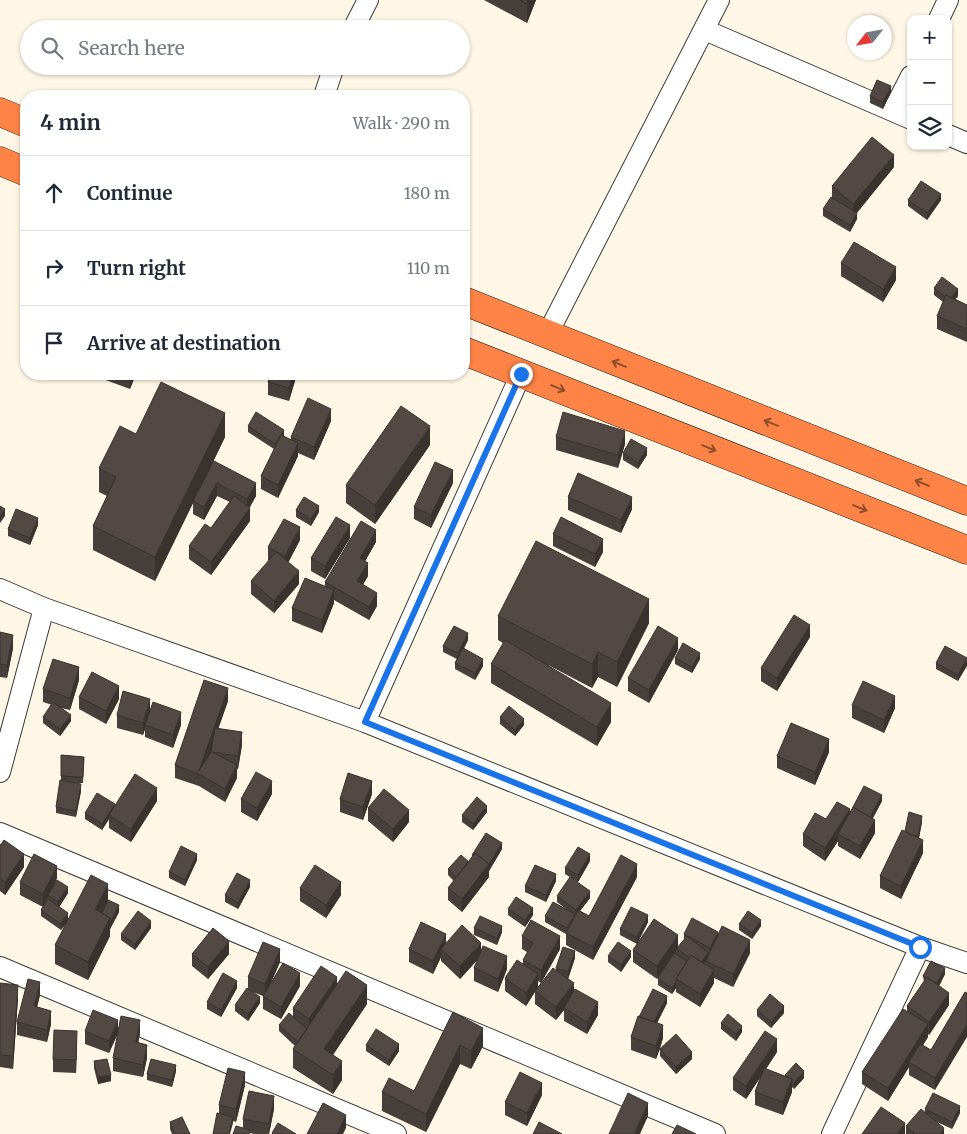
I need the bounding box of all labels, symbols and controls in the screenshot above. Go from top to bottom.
north arrow [847,15,892,60]
map controls [907,15,952,150]
button: + [907,15,952,60]
search box [20,20,470,75]
icon: search [38,34,66,62]
text: Search here [78,36,185,60]
button: − [907,60,952,105]
button: layers [907,105,952,150]
text: 4 min [40,109,101,136]
text: Walk · 290 m [353,113,450,133]
icon: ahead [40,179,68,207]
text: Continue [87,181,173,205]
text: 180 m [404,183,450,203]
icon: right [40,254,68,282]
text: Turn right [87,256,186,280]
text: 110 m [407,258,450,278]
icon: arrive [40,329,68,357]
text: Arrive at destination [87,331,281,355]
one-way arrow [612,358,627,367]
route end [510,363,533,386]
one-way arrow [550,384,565,393]
one-way arrow [763,418,778,427]
one-way arrow [701,444,716,453]
one-way arrow [915,478,930,487]
one-way arrow [852,504,867,513]
route start [909,936,932,959]

